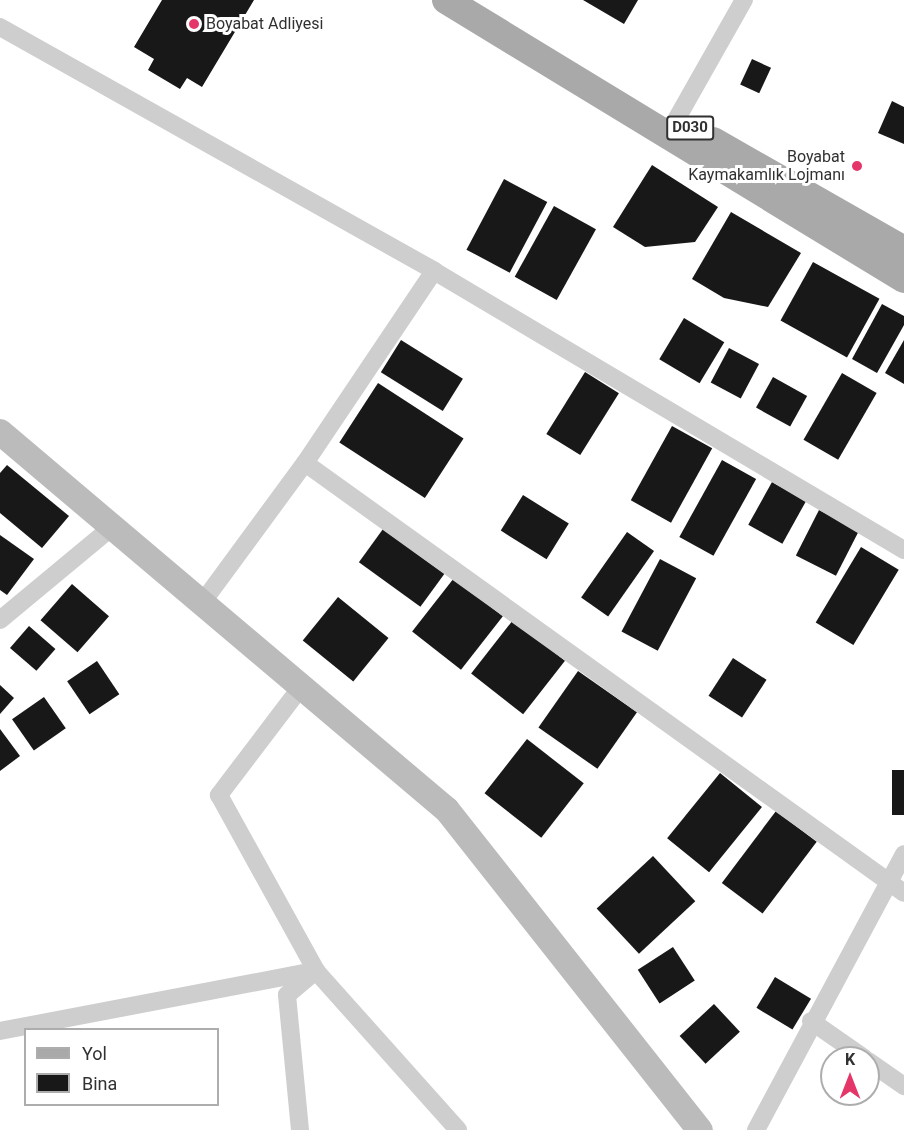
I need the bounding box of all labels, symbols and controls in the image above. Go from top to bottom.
place label: Boyabat Adliyesi [206,14,323,34]
marker: Boyabat Adliyesi [187,17,201,31]
road number: D030 [666,116,714,140]
place label: Boyabat Kaymakamlık Lojmanı [688,147,845,185]
marker: Boyabat Kaymakamlık Lojmanı [850,159,864,173]
legend [24,1028,219,1106]
text: Yol [82,1043,107,1064]
north arrow [820,1046,880,1106]
text: K [845,1050,855,1069]
text: Bina [82,1073,117,1094]

